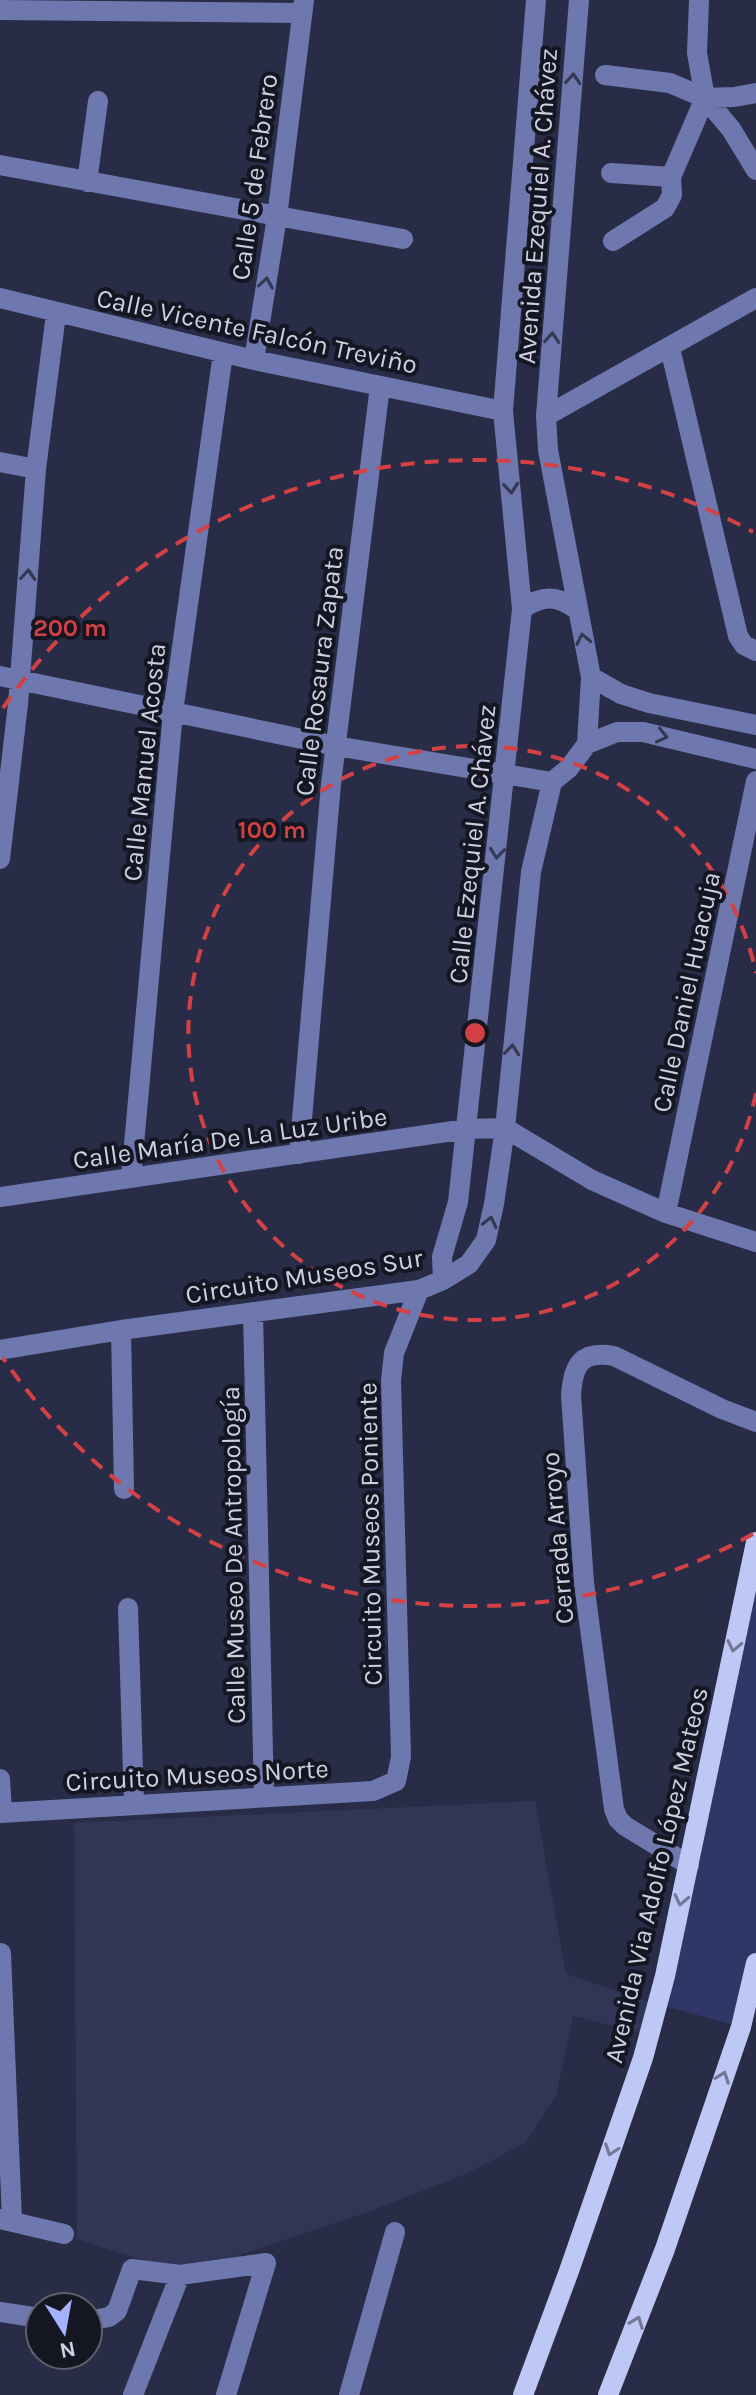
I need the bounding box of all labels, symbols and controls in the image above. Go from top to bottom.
street label: Avenida Ezequiel A. Chávez [511,47,564,365]
street label: Calle 5 de Febrero [225,72,284,282]
one-way arrow [564,72,581,85]
one-way arrow [257,276,274,290]
street label: Calle Vicente Falcón Treviño [94,282,420,381]
one-way arrow [543,331,560,344]
one-way arrow [502,482,519,495]
street label: Calle Rosaura Zapata [289,544,350,798]
one-way arrow [19,568,36,581]
text: 200 m [33,614,107,642]
one-way arrow [575,633,592,646]
street label: Calle Manuel Acosta [117,641,172,883]
street label: Calle Ezequiel A. Chávez [442,703,503,985]
one-way arrow [655,727,668,744]
text: 100 m [238,816,306,844]
one-way arrow [489,847,506,860]
street label: Calle Daniel Huacuja [646,869,727,1115]
centre of rings [461,1019,489,1047]
one-way arrow [504,1043,521,1056]
street label: Calle María De La Luz Uribe [71,1101,389,1176]
one-way arrow [481,1216,498,1230]
street label: Circuito Museos Sur [183,1242,426,1311]
street label: Circuito Museos Poniente [352,1382,389,1686]
street label: Calle Museo De Antropología [215,1386,252,1724]
street label: Cerrada Arroyo [535,1451,580,1625]
one-way arrow [726,1639,743,1652]
street label: Avenida Via Adolfo López Mateos [598,1684,715,2066]
street label: Circuito Museos Norte [65,1753,329,1798]
one-way arrow [673,1893,690,1907]
one-way arrow [713,2071,730,2085]
one-way arrow [604,2143,620,2157]
north arrow [24,2291,104,2371]
one-way arrow [627,2316,644,2330]
text: N [57,2335,78,2364]

